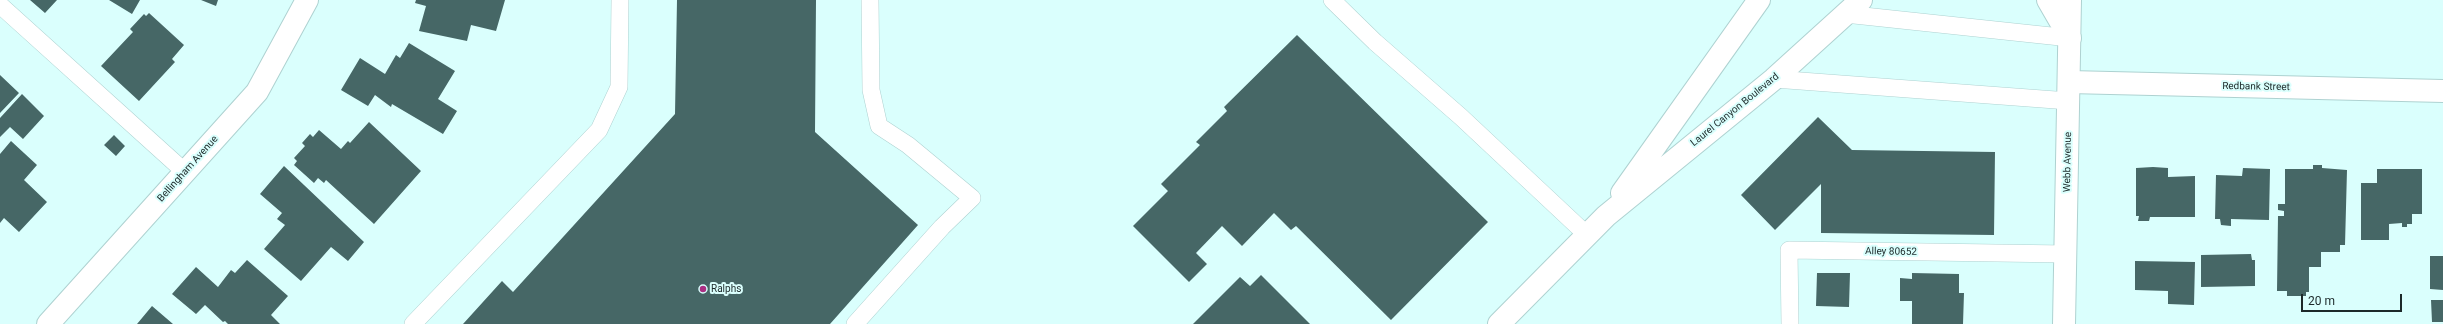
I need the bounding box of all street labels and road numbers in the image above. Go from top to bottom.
street label: Laurel Canyon Boulevard [1689,71,1781,149]
street label: Redbank Street [2222,80,2290,94]
street label: Webb Avenue [2061,132,2075,192]
street label: Bellingham Avenue [155,133,221,205]
street label: Alley 80652 [1865,246,1917,258]

